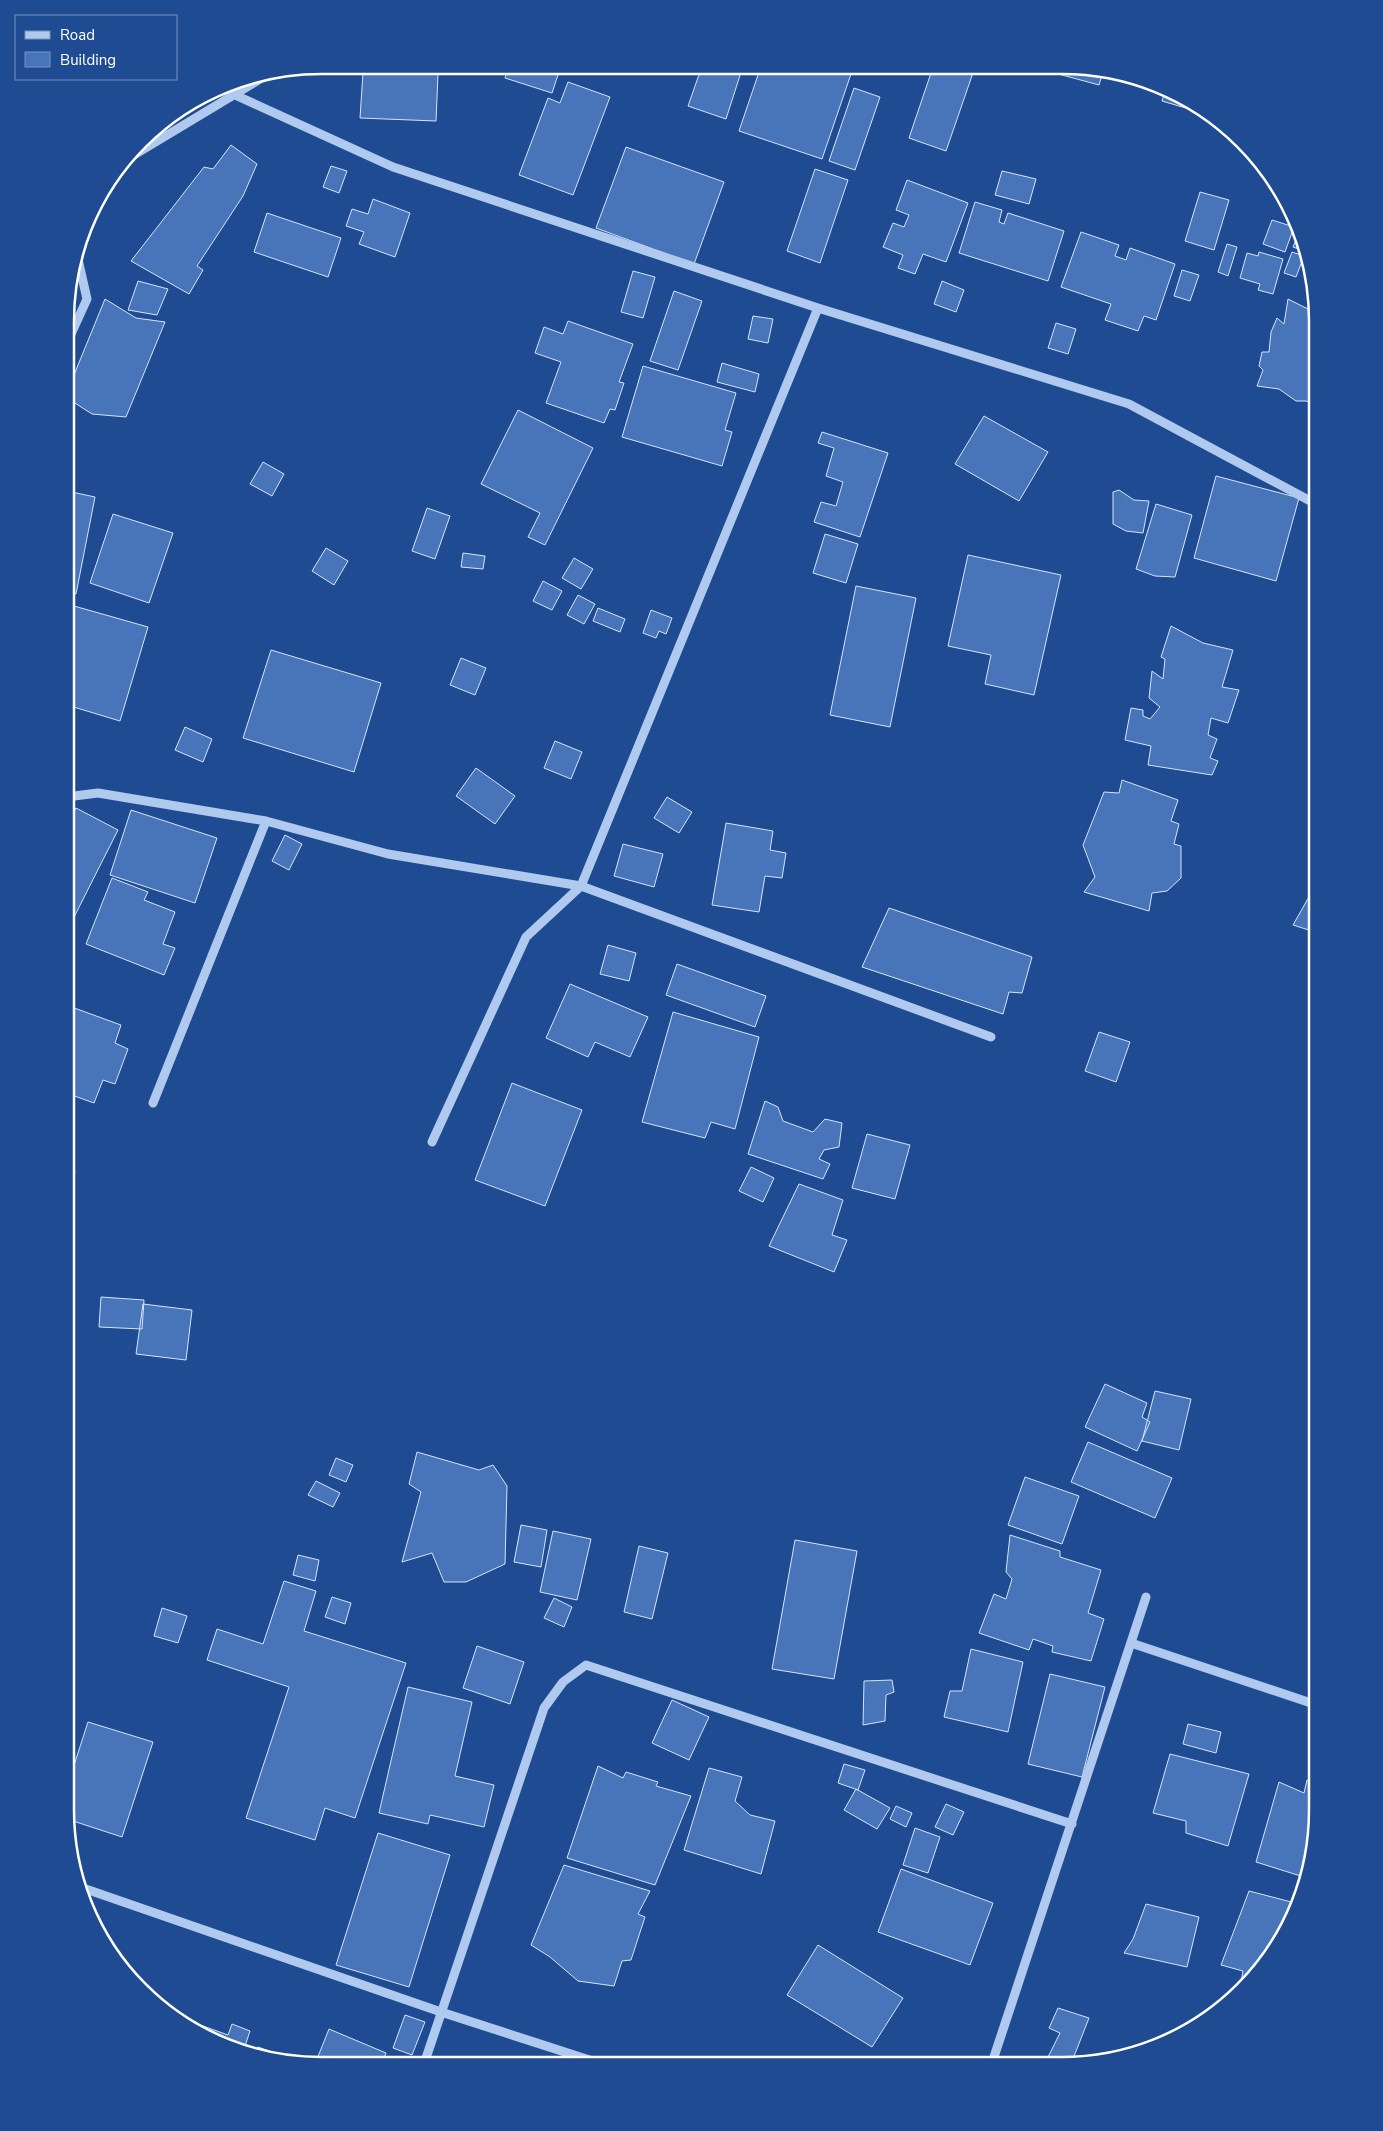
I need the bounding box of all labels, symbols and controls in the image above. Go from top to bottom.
legend [15,15,178,80]
text: Road [60,25,95,45]
text: Building [60,50,116,70]

